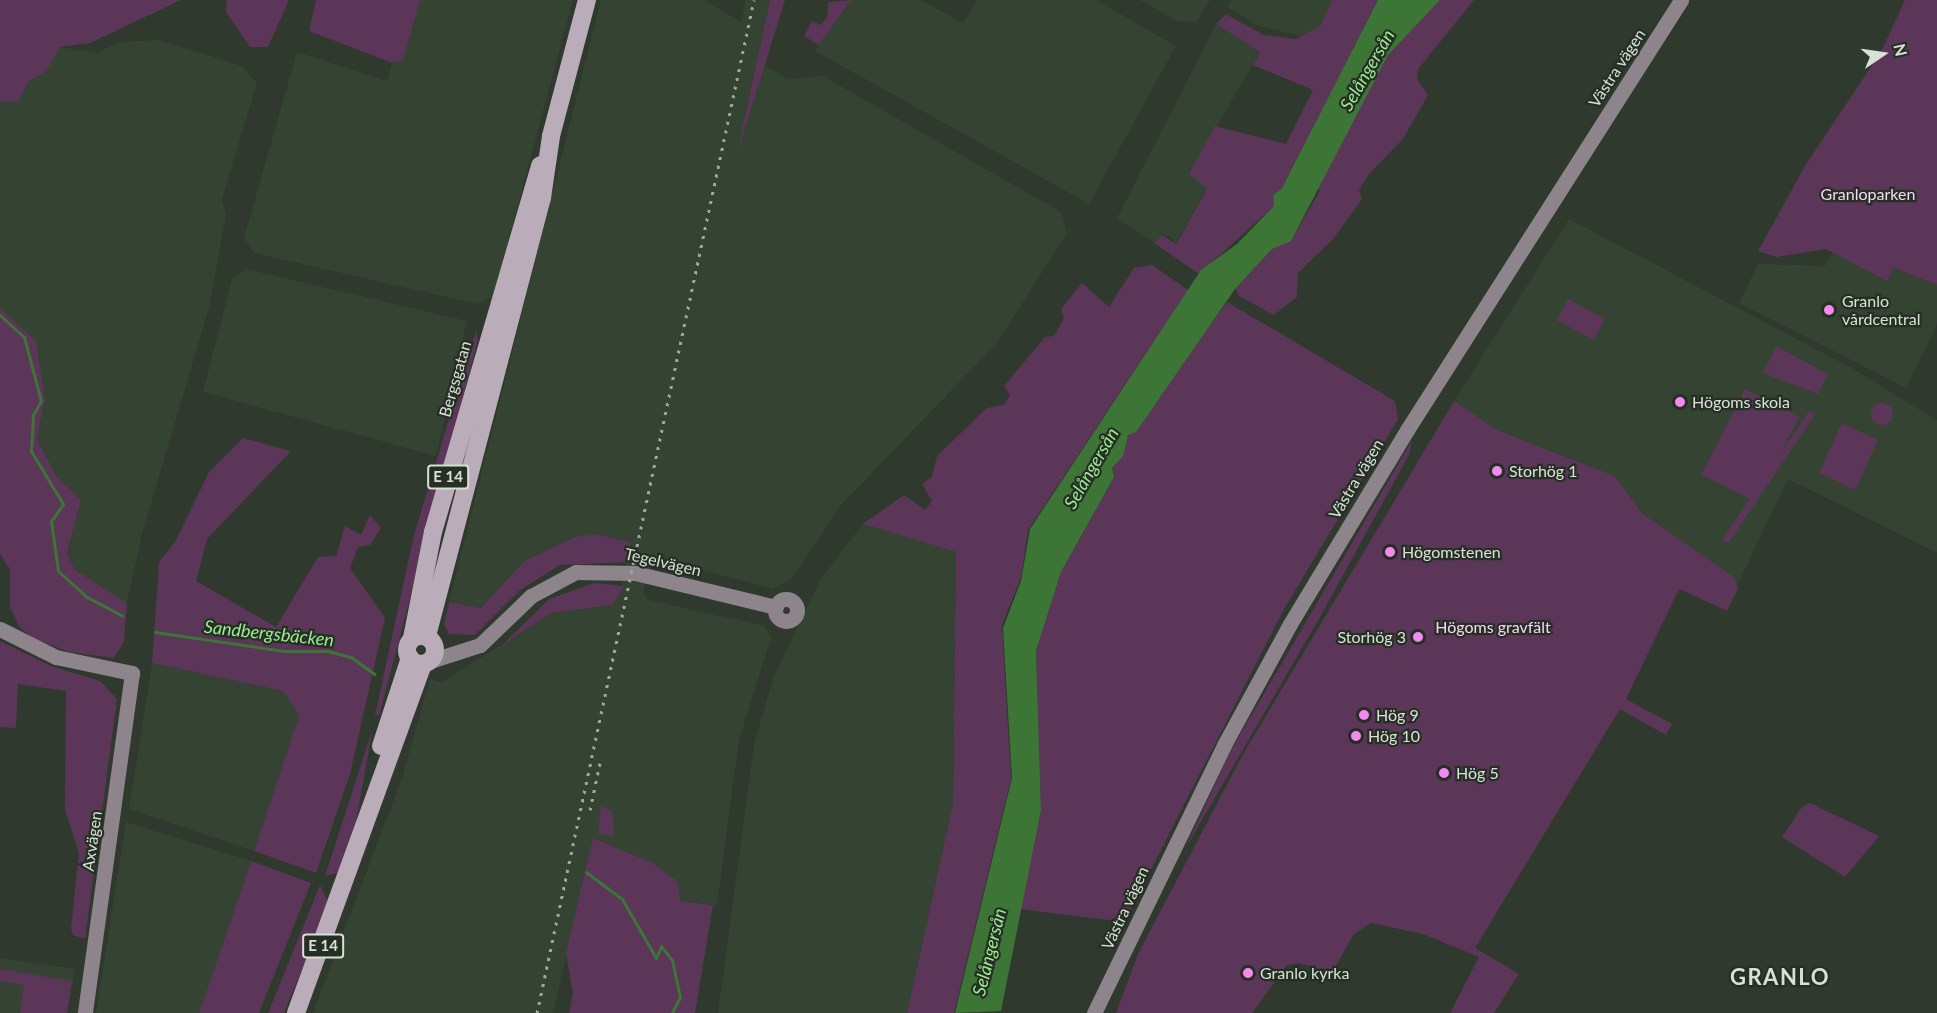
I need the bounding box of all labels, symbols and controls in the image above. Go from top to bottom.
north arrow [1853,24,1913,84]
street label: Västra vägen [1585,25,1649,111]
water label: Selångersån [1335,26,1399,114]
text: N [1890,42,1912,58]
park label: Granloparken [1821,184,1915,204]
place label: Granlo vårdcentral [1842,291,1920,329]
marker: Granlo vårdcentral [1820,301,1838,319]
street label: Bergsgatan [435,339,475,419]
place label: Högoms skola [1692,392,1790,412]
marker: Högoms skola [1673,395,1687,409]
water label: Selångersån [1059,424,1123,512]
street label: Västra vägen [1325,436,1387,522]
place label: Storhög 1 [1509,461,1578,481]
marker: Storhög 1 [1490,464,1504,478]
road number: E 14 [427,465,469,489]
place label: Högomstenen [1402,542,1501,562]
street label: Tegelvägen [623,544,703,580]
marker: Högomstenen [1383,545,1397,559]
water label: Sandbergsbäcken [203,615,335,651]
park label: Högoms gravfält [1435,617,1551,637]
place label: Storhög 3 [1337,627,1406,647]
marker: Storhög 3 [1411,630,1425,644]
place label: Hög 9 [1376,705,1419,725]
marker: Hög 9 [1357,708,1371,722]
place label: Hög 10 [1368,726,1420,746]
marker: Hög 10 [1349,729,1363,743]
place label: Hög 5 [1456,763,1499,783]
marker: Hög 5 [1437,766,1451,780]
street label: Axvägen [78,810,106,872]
street label: Västra vägen [1097,863,1153,953]
water label: Selångersån [968,906,1010,998]
road number: E 14 [302,934,344,958]
place label: Granlo kyrka [1260,963,1349,983]
district label: GRANLO [1730,964,1830,990]
marker: Granlo kyrka [1241,966,1255,980]

